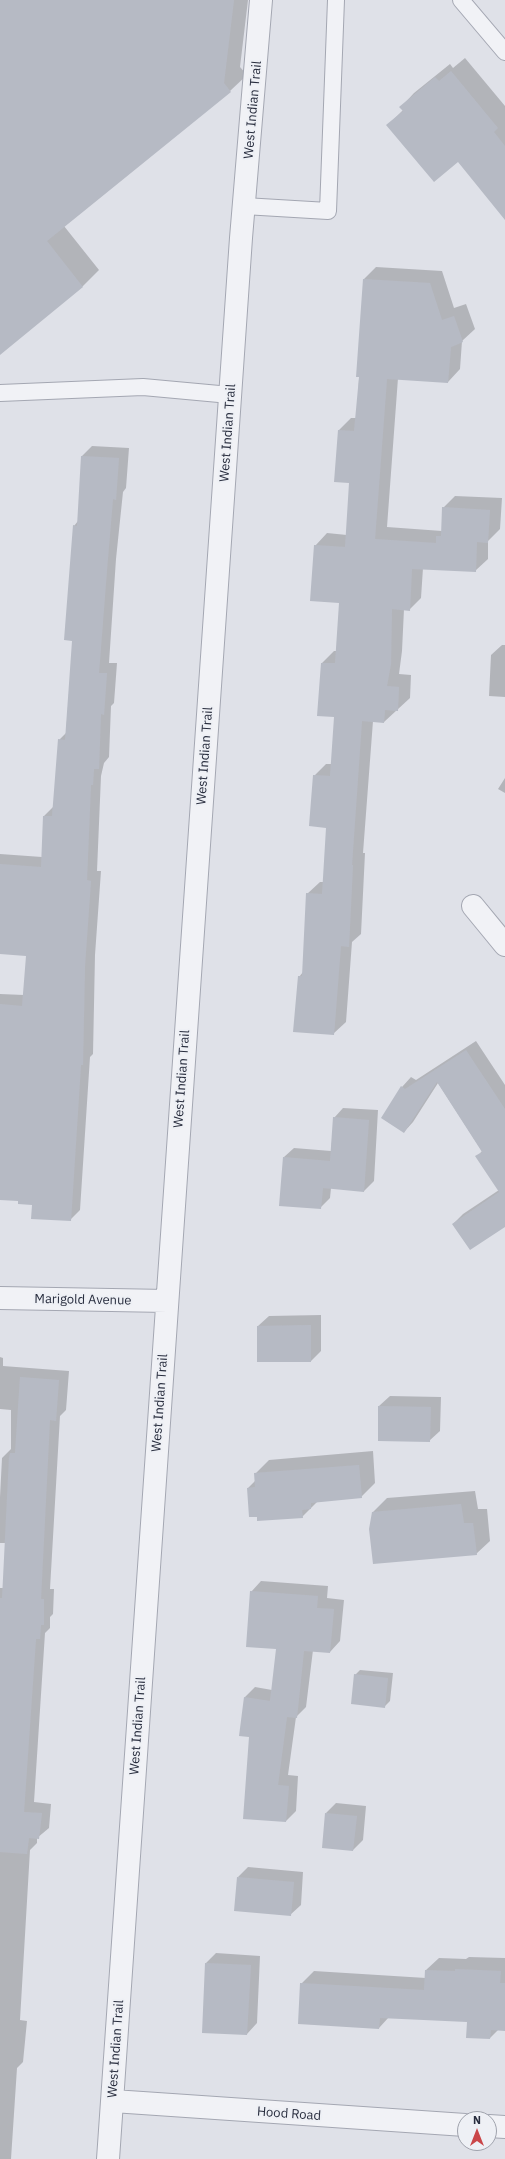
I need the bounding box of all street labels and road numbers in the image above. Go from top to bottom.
street label: West Indian Trail [241,60,265,160]
street label: West Indian Trail [217,383,239,483]
street label: West Indian Trail [194,706,216,806]
street label: West Indian Trail [171,1029,193,1129]
street label: Marigold Avenue [34,1291,132,1309]
street label: West Indian Trail [149,1353,171,1453]
street label: West Indian Trail [127,1676,149,1776]
street label: West Indian Trail [105,1999,127,2099]
street label: Hood Road [256,2104,322,2124]

